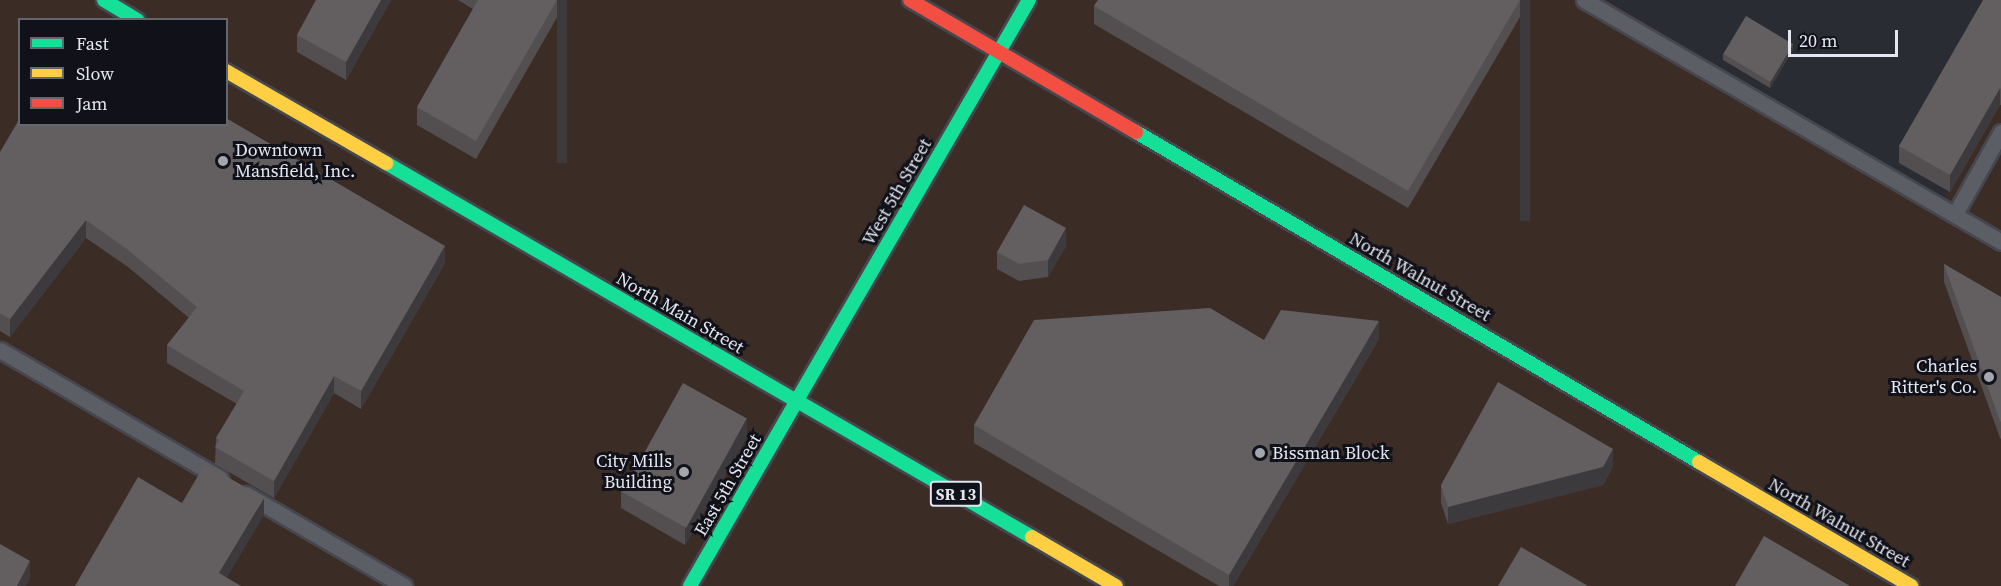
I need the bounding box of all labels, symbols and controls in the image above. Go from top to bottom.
legend [18,18,228,126]
scale bar [1791,18,1900,56]
text: 20 m [1799,28,1837,53]
text: Fast [76,31,109,56]
text: Slow [76,61,114,86]
text: Jam [76,91,108,116]
street label: West 5th Street [858,135,936,249]
place label: Downtown Mansfield, Inc. [235,140,355,182]
marker: Downtown Mansfield, Inc. [216,154,230,168]
street label: North Walnut Street [1345,228,1495,326]
street label: North Main Street [612,268,748,358]
place label: Charles Ritter's Co. [1890,356,1977,398]
marker: Charles Ritter's Co. [1982,370,1996,384]
street label: East 5th Street [690,430,766,540]
place label: Bissman Block [1272,442,1390,464]
marker: Bissman Block [1253,446,1267,460]
place label: City Mills Building [596,451,672,494]
marker: City Mills Building [677,465,691,479]
street label: North Walnut Street [1764,474,1914,572]
road number: SR 13 [929,481,983,507]

